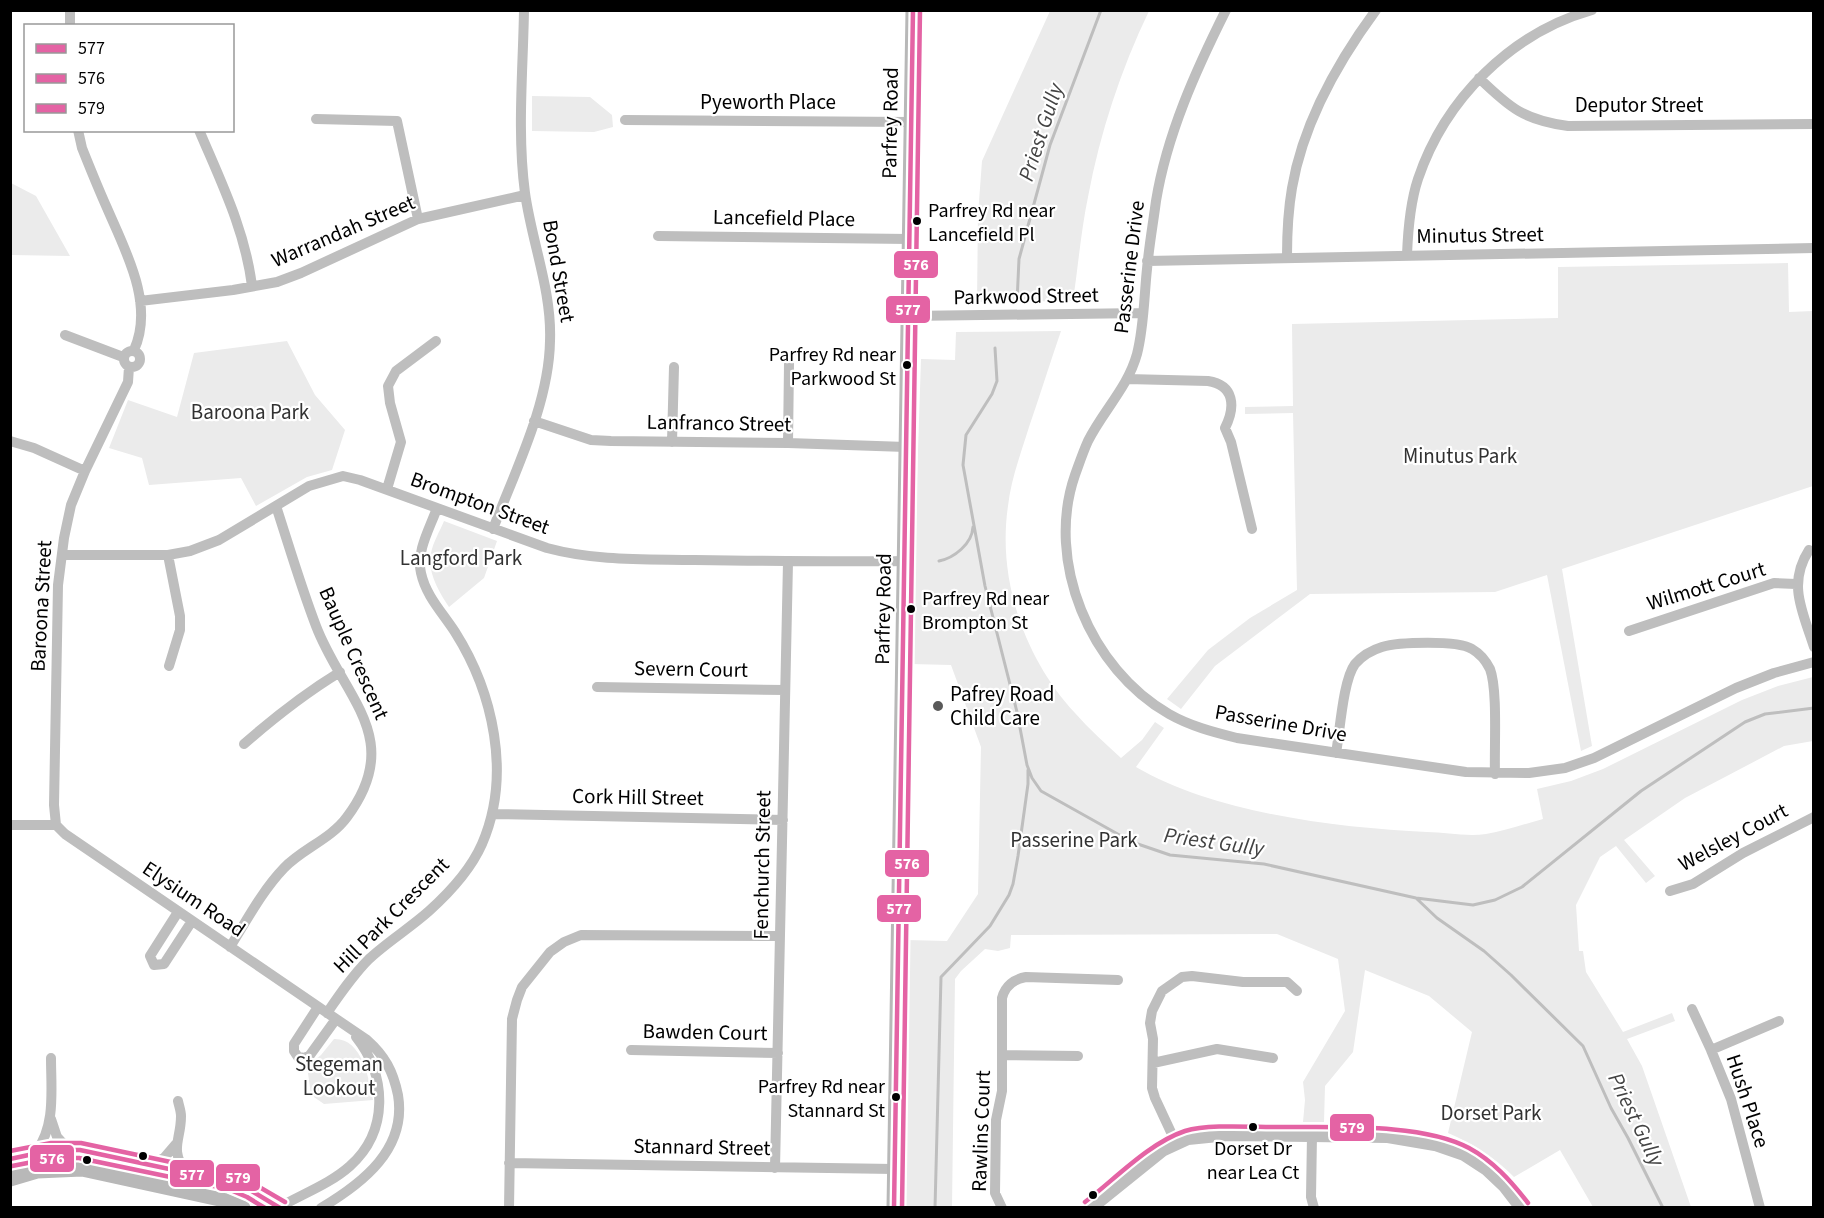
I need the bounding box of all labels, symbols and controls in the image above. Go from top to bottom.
legend [24,24,234,132]
text: 577 [78,36,105,61]
text: 576 [78,66,105,91]
street label: Parfrey Road [874,67,906,179]
water label: Priest Gully [1010,78,1072,185]
street label: Pyeworth Place [700,87,836,117]
street label: Deputor Street [1575,90,1703,120]
text: 579 [78,96,105,121]
street label: Warrandah Street [267,187,419,275]
place label: Parfrey Rd near Lancefield Pl [928,197,1055,249]
street label: Passerine Drive [1106,199,1152,335]
street label: Lancefield Place [713,202,855,234]
marker: Parfrey Rd near Lancefield Pl [911,215,923,227]
street label: Bond Street [535,217,583,325]
street label: Minutus Street [1416,219,1544,251]
line badge: 576 [893,250,939,279]
text: 576 [903,254,929,276]
street label: Parkwood Street [953,280,1099,312]
line badge: 577 [885,295,931,324]
text: 577 [895,299,921,321]
place label: Parfrey Rd near Parkwood St [769,341,896,393]
marker: Parfrey Rd near Parkwood St [901,359,913,371]
park label: Baroona Park [191,397,310,427]
street label: Lanfranco Street [646,407,792,439]
park label: Minutus Park [1403,441,1518,471]
street label: Brompton Street [406,464,554,542]
street label: Baroona Street [23,539,59,673]
park label: Langford Park [400,543,523,573]
street label: Parfrey Road [867,553,899,665]
street label: Wilmott Court [1643,554,1769,618]
street label: Bauple Crescent [311,582,397,724]
place label: Parfrey Rd near Brompton St [922,585,1049,637]
marker: Parfrey Rd near Brompton St [905,603,917,615]
street label: Severn Court [634,653,748,685]
place label: Pafrey Road Child Care [950,679,1054,733]
street label: Passerine Drive [1213,697,1349,749]
marker: Pafrey Road Child Care [931,699,945,713]
street label: Cork Hill Street [572,781,704,813]
street label: Fenchurch Street [746,790,778,940]
street label: Welsley Court [1673,796,1793,878]
water label: Priest Gully [1162,819,1267,865]
park label: Passerine Park [1010,825,1138,855]
line badge: 576 [884,849,930,878]
street label: Hill Park Crescent [326,850,456,980]
street label: Elysium Road [137,853,251,945]
text: 576 [894,853,920,875]
line badge: 577 [876,894,922,923]
text: 577 [886,898,912,920]
street label: Bawden Court [642,1016,768,1048]
park label: Stegeman Lookout [295,1049,383,1103]
street label: Hush Place [1719,1050,1777,1152]
water label: Priest Gully [1600,1067,1673,1173]
street label: Rawlins Court [964,1070,998,1192]
place label: Parfrey Rd near Stannard St [758,1073,885,1125]
marker: Parfrey Rd near Stannard St [890,1091,902,1103]
park label: Dorset Park [1440,1098,1542,1128]
line badge: 579 [1329,1113,1375,1142]
text: 579 [1339,1117,1365,1139]
marker: Dorset Dr near Lea Ct [1247,1121,1259,1133]
street label: Stannard Street [633,1131,771,1163]
place label: Dorset Dr near Lea Ct [1207,1135,1299,1187]
line badge: 576 [29,1144,75,1173]
text: 576 [39,1148,65,1170]
unlabelled marker [137,1150,149,1162]
unlabelled marker [81,1154,93,1166]
line badge: 577 [169,1159,215,1188]
line badge: 579 [215,1163,261,1192]
text: 577 [179,1164,205,1186]
text: 579 [225,1167,251,1189]
unlabelled marker [1087,1189,1099,1201]

